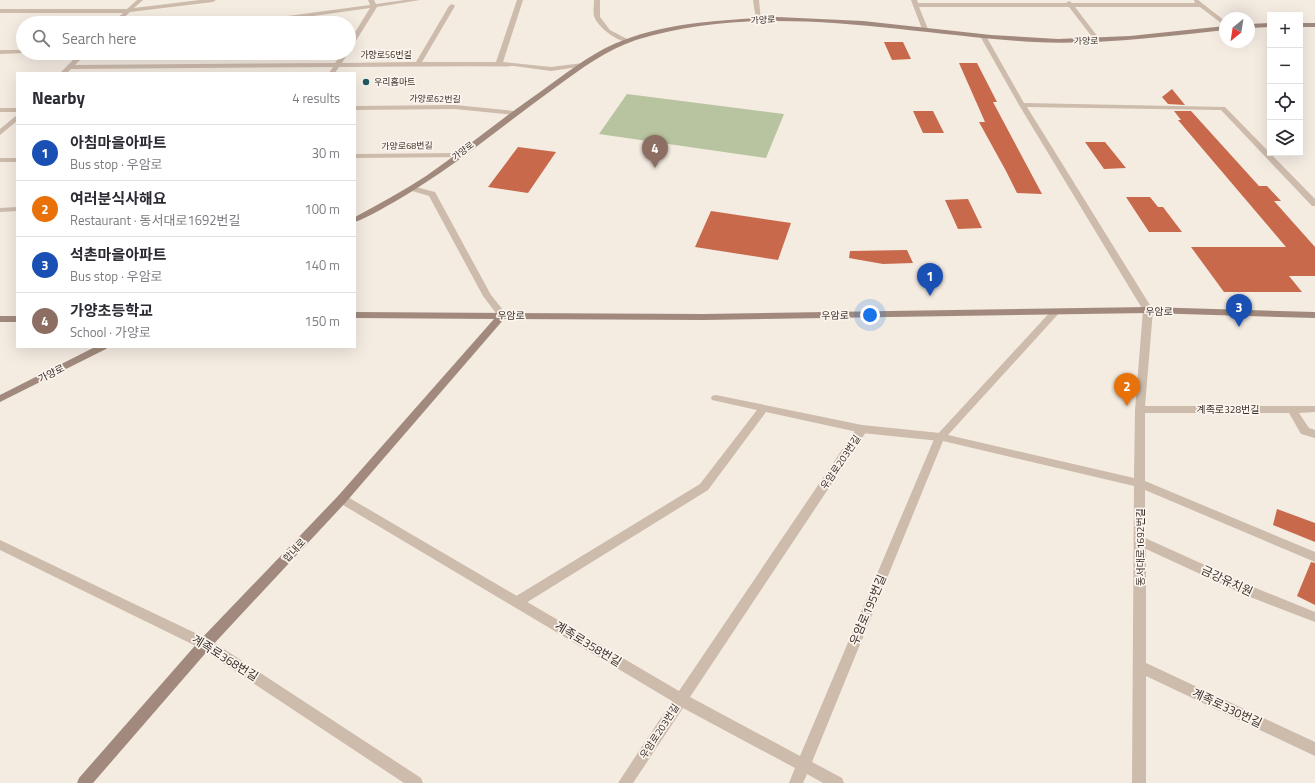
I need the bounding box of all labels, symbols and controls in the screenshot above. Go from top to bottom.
street label: 가양로 [750,12,776,27]
north arrow [1219,12,1255,48]
map controls [1267,12,1303,156]
button: + [1267,12,1303,48]
search box [16,16,356,60]
icon: search [30,27,52,49]
text: Search here [62,27,136,50]
street label: 가양로 [1073,34,1099,47]
street label: 가양로56번길 [360,48,412,61]
button: − [1267,48,1303,84]
place label: 우리홈마트 [374,75,415,88]
marker: 우리홈마트 [361,77,371,87]
button: locate [1267,84,1303,120]
text: Nearby [32,85,85,111]
text: 4 results [292,88,340,108]
street label: 가양로62번길 [409,92,461,105]
button: layers [1267,120,1303,156]
text: 아침마을아파트 [70,131,167,154]
pin: 4 [642,135,668,168]
street label: 가양로 [449,138,477,163]
street label: 가양로68번길 [381,139,433,152]
text: 1 [41,143,49,163]
text: 30 m [312,143,340,163]
text: Bus stop · 우암로 [70,154,163,174]
text: 여러분식사해요 [70,187,167,210]
text: 2 [41,199,49,219]
text: 100 m [304,199,340,219]
text: Restaurant · 동서대로1692번길 [70,210,240,230]
text: 석촌마을아파트 [70,243,167,266]
text: 3 [41,255,49,275]
text: 140 m [304,255,340,275]
pin: 1 [917,263,943,296]
text: Bus stop · 우암로 [70,266,163,286]
pin: 3 [1226,294,1252,327]
text: 가양초등학교 [70,299,153,322]
street label: 우암로 [1145,304,1173,319]
your location [860,305,880,325]
street label: 우암로 [497,308,525,323]
street label: 우암로 [821,308,849,323]
text: 4 [41,311,49,331]
text: 150 m [304,311,340,331]
text: School · 가양로 [70,322,151,342]
street label: 가양로 [36,360,67,386]
pin: 2 [1114,373,1140,406]
street label: 계족로328번길 [1197,402,1259,417]
street label: 우암로203번길 [817,432,864,493]
street label: 동서대로1692번길 [1133,508,1148,586]
street label: 합내로 [279,535,309,566]
street label: 금강유치원 [1198,560,1256,601]
street label: 우암로195번길 [844,571,891,648]
street label: 계족로358번길 [551,616,625,671]
street label: 계족로368번길 [188,630,262,686]
street label: 계족로330번길 [1189,683,1265,732]
street label: 우암로203번길 [636,701,683,762]

